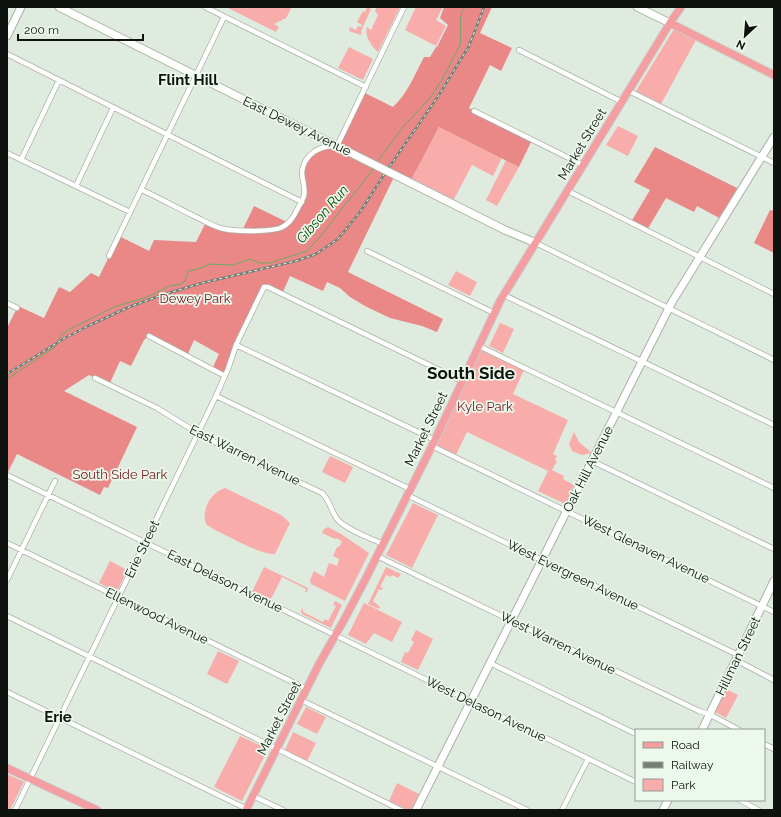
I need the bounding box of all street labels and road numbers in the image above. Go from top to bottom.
street label: East Dewey Avenue [240,93,354,159]
street label: Market Street [555,105,610,182]
street label: Market Street [402,389,451,469]
street label: East Warren Avenue [187,422,303,488]
street label: Oak Hill Avenue [560,423,616,515]
street label: West Glenaven Avenue [580,512,712,587]
street label: Erie Street [122,517,163,580]
street label: West Evergreen Avenue [505,537,642,614]
street label: East Delason Avenue [165,547,285,616]
street label: Ellenwood Avenue [103,585,211,648]
street label: West Warren Avenue [498,609,618,678]
street label: Hillman Street [713,614,764,698]
street label: West Delason Avenue [423,673,549,745]
street label: Market Street [254,678,304,757]

